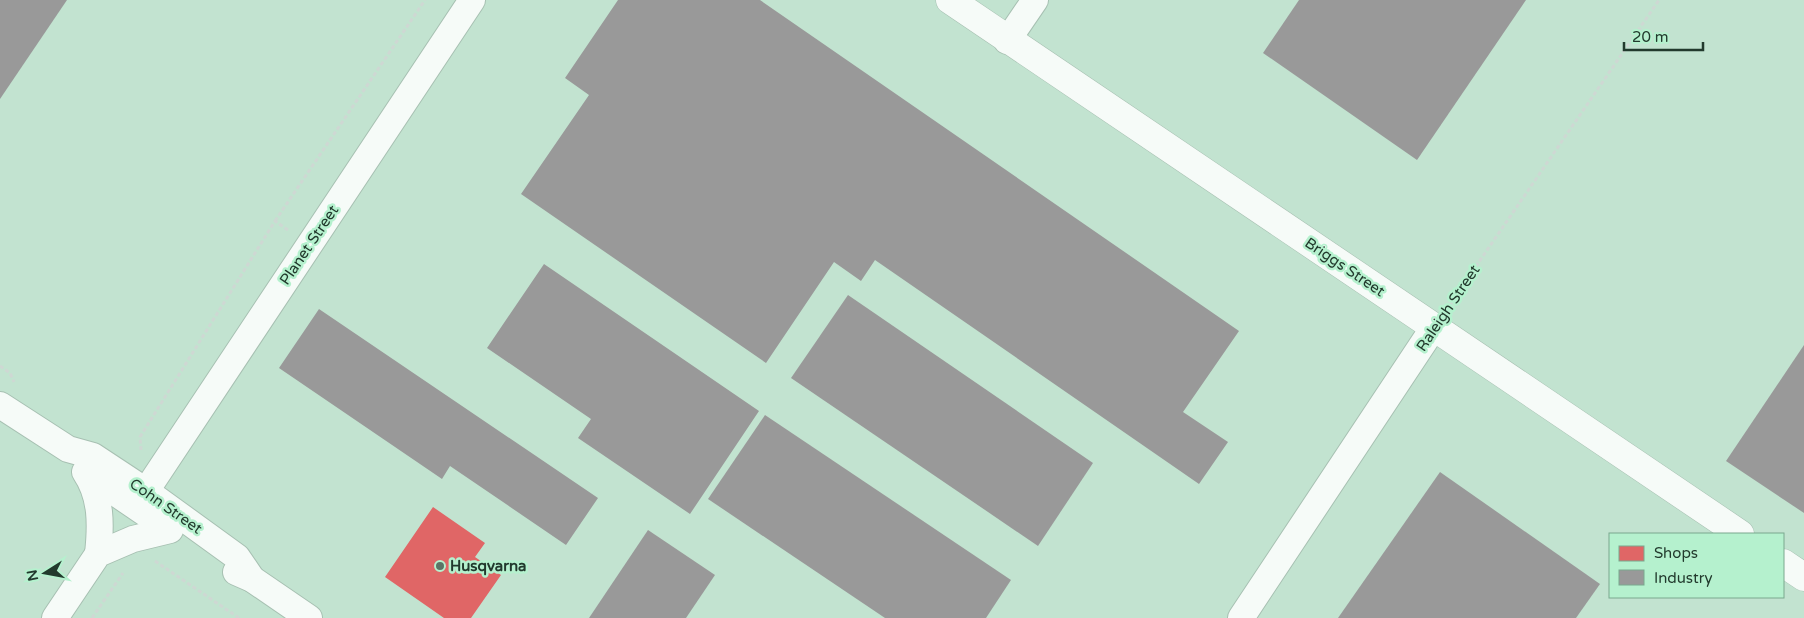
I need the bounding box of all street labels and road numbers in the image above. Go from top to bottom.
street label: Planet Street [276,201,342,288]
street label: Briggs Street [1302,234,1389,301]
street label: Raleigh Street [1412,261,1484,355]
street label: Cohn Street [126,474,206,538]

